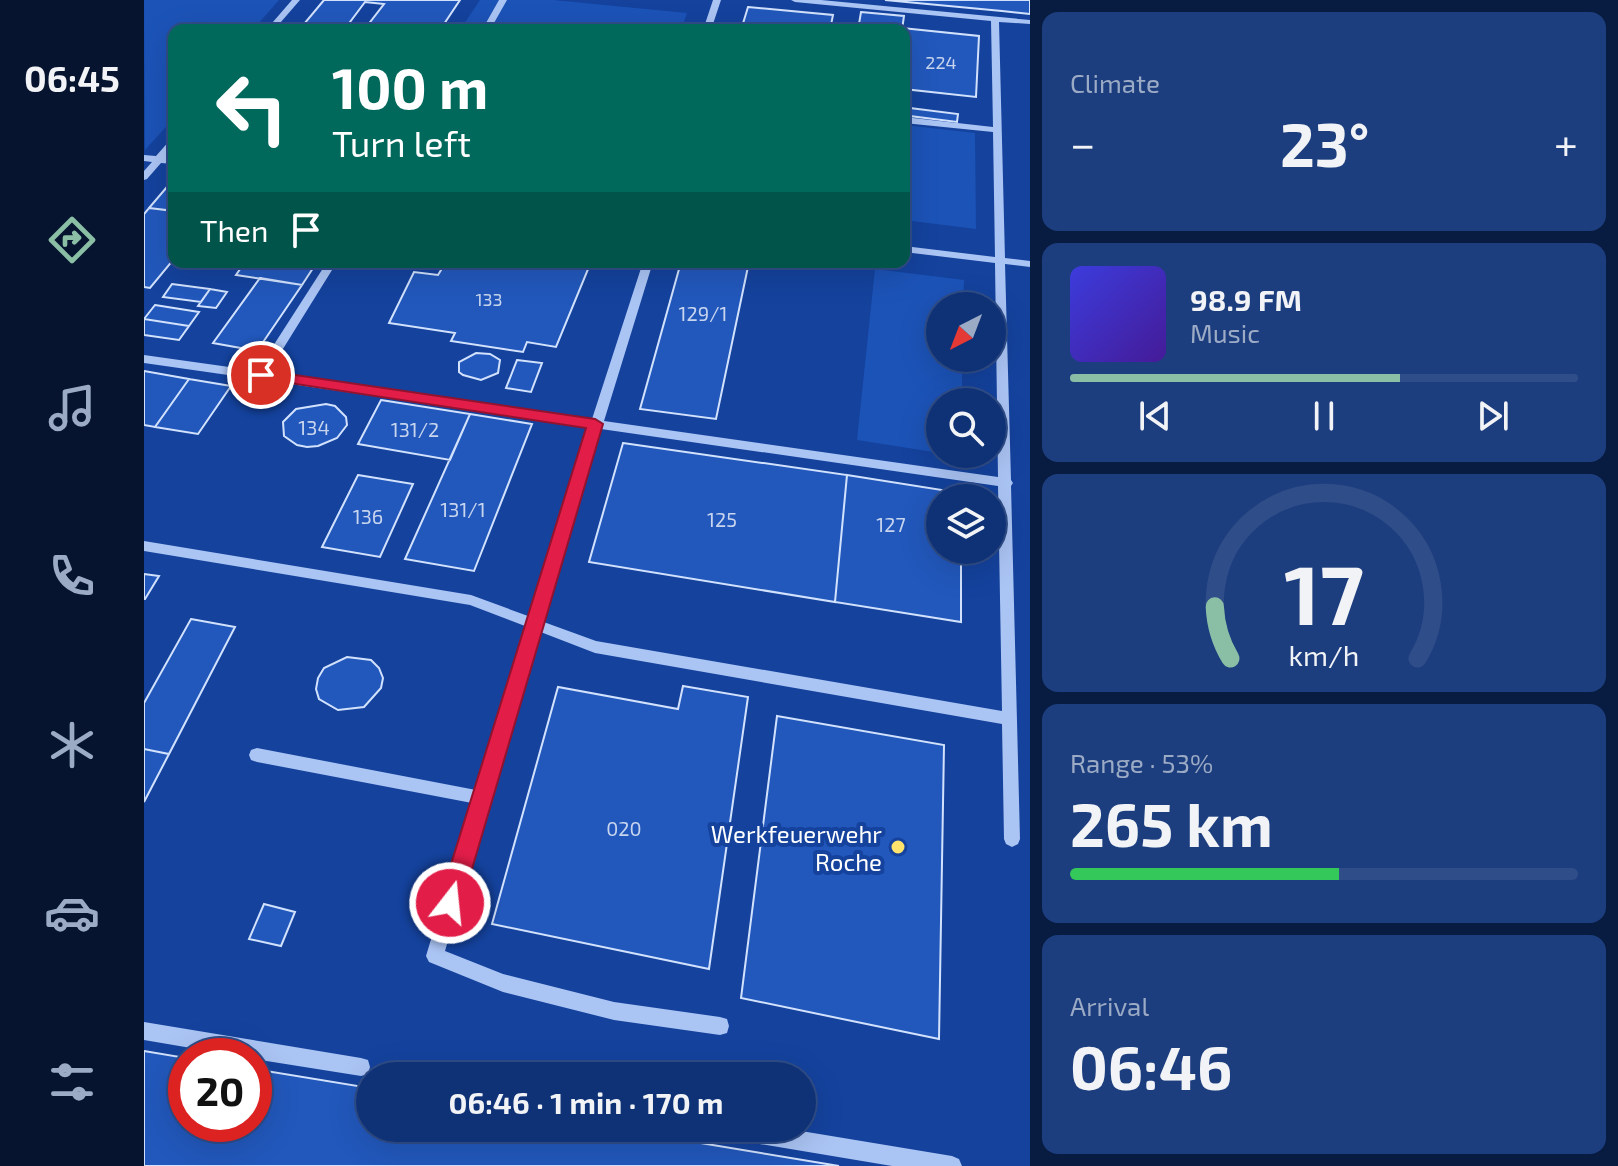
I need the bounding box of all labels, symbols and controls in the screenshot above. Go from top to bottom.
house number: 224 [925,51,957,73]
text: 100 m [332,53,488,120]
text: 06:45 [24,56,120,99]
icon: left [200,56,304,160]
text: Climate [1070,67,1160,98]
text: 23° [1280,107,1370,179]
text: − [1070,116,1096,169]
text: + [1554,116,1578,169]
text: Turn left [332,121,471,164]
icon: arrive [284,208,328,252]
icon: directions [44,212,100,268]
text: Then [200,212,268,248]
text: 98.9 FM [1190,281,1302,317]
house number: 133 [475,288,503,310]
north arrow [926,292,1006,372]
map controls [926,292,1006,564]
house number: 129/1 [679,301,727,325]
text: Music [1190,317,1260,348]
pin [227,341,295,409]
icon: arrive [239,353,283,397]
icon: music [44,380,100,436]
button: search [926,388,1006,468]
icon: previous [1133,394,1177,438]
icon: pause [1302,394,1346,438]
icon: next [1471,394,1515,438]
house number: 134 [298,415,330,439]
house number: 131/2 [391,417,439,441]
button: layers [926,484,1006,564]
house number: 131/1 [440,497,486,521]
house number: 136 [353,504,383,528]
house number: 125 [707,507,737,531]
house number: 127 [876,512,906,536]
text: 17 [1284,542,1364,642]
icon: phone [44,548,100,604]
text: km/h [1289,637,1359,672]
icon: climate [44,717,100,773]
text: Range · 53% [1070,747,1213,778]
text: 265 km [1070,787,1273,859]
house number: 020 [606,816,642,840]
place label: Werkfeuerwehr Roche [711,819,882,876]
marker: Werkfeuerwehr Roche [889,838,907,856]
position arrow [408,861,492,945]
icon: car [44,885,100,941]
text: Arrival [1070,990,1149,1021]
text: 06:46 [1070,1030,1232,1102]
speed limit sign: 20 [168,1038,272,1142]
icon: filters [44,1054,100,1110]
text: 06:46 · 1 min · 170 m [449,1084,723,1120]

